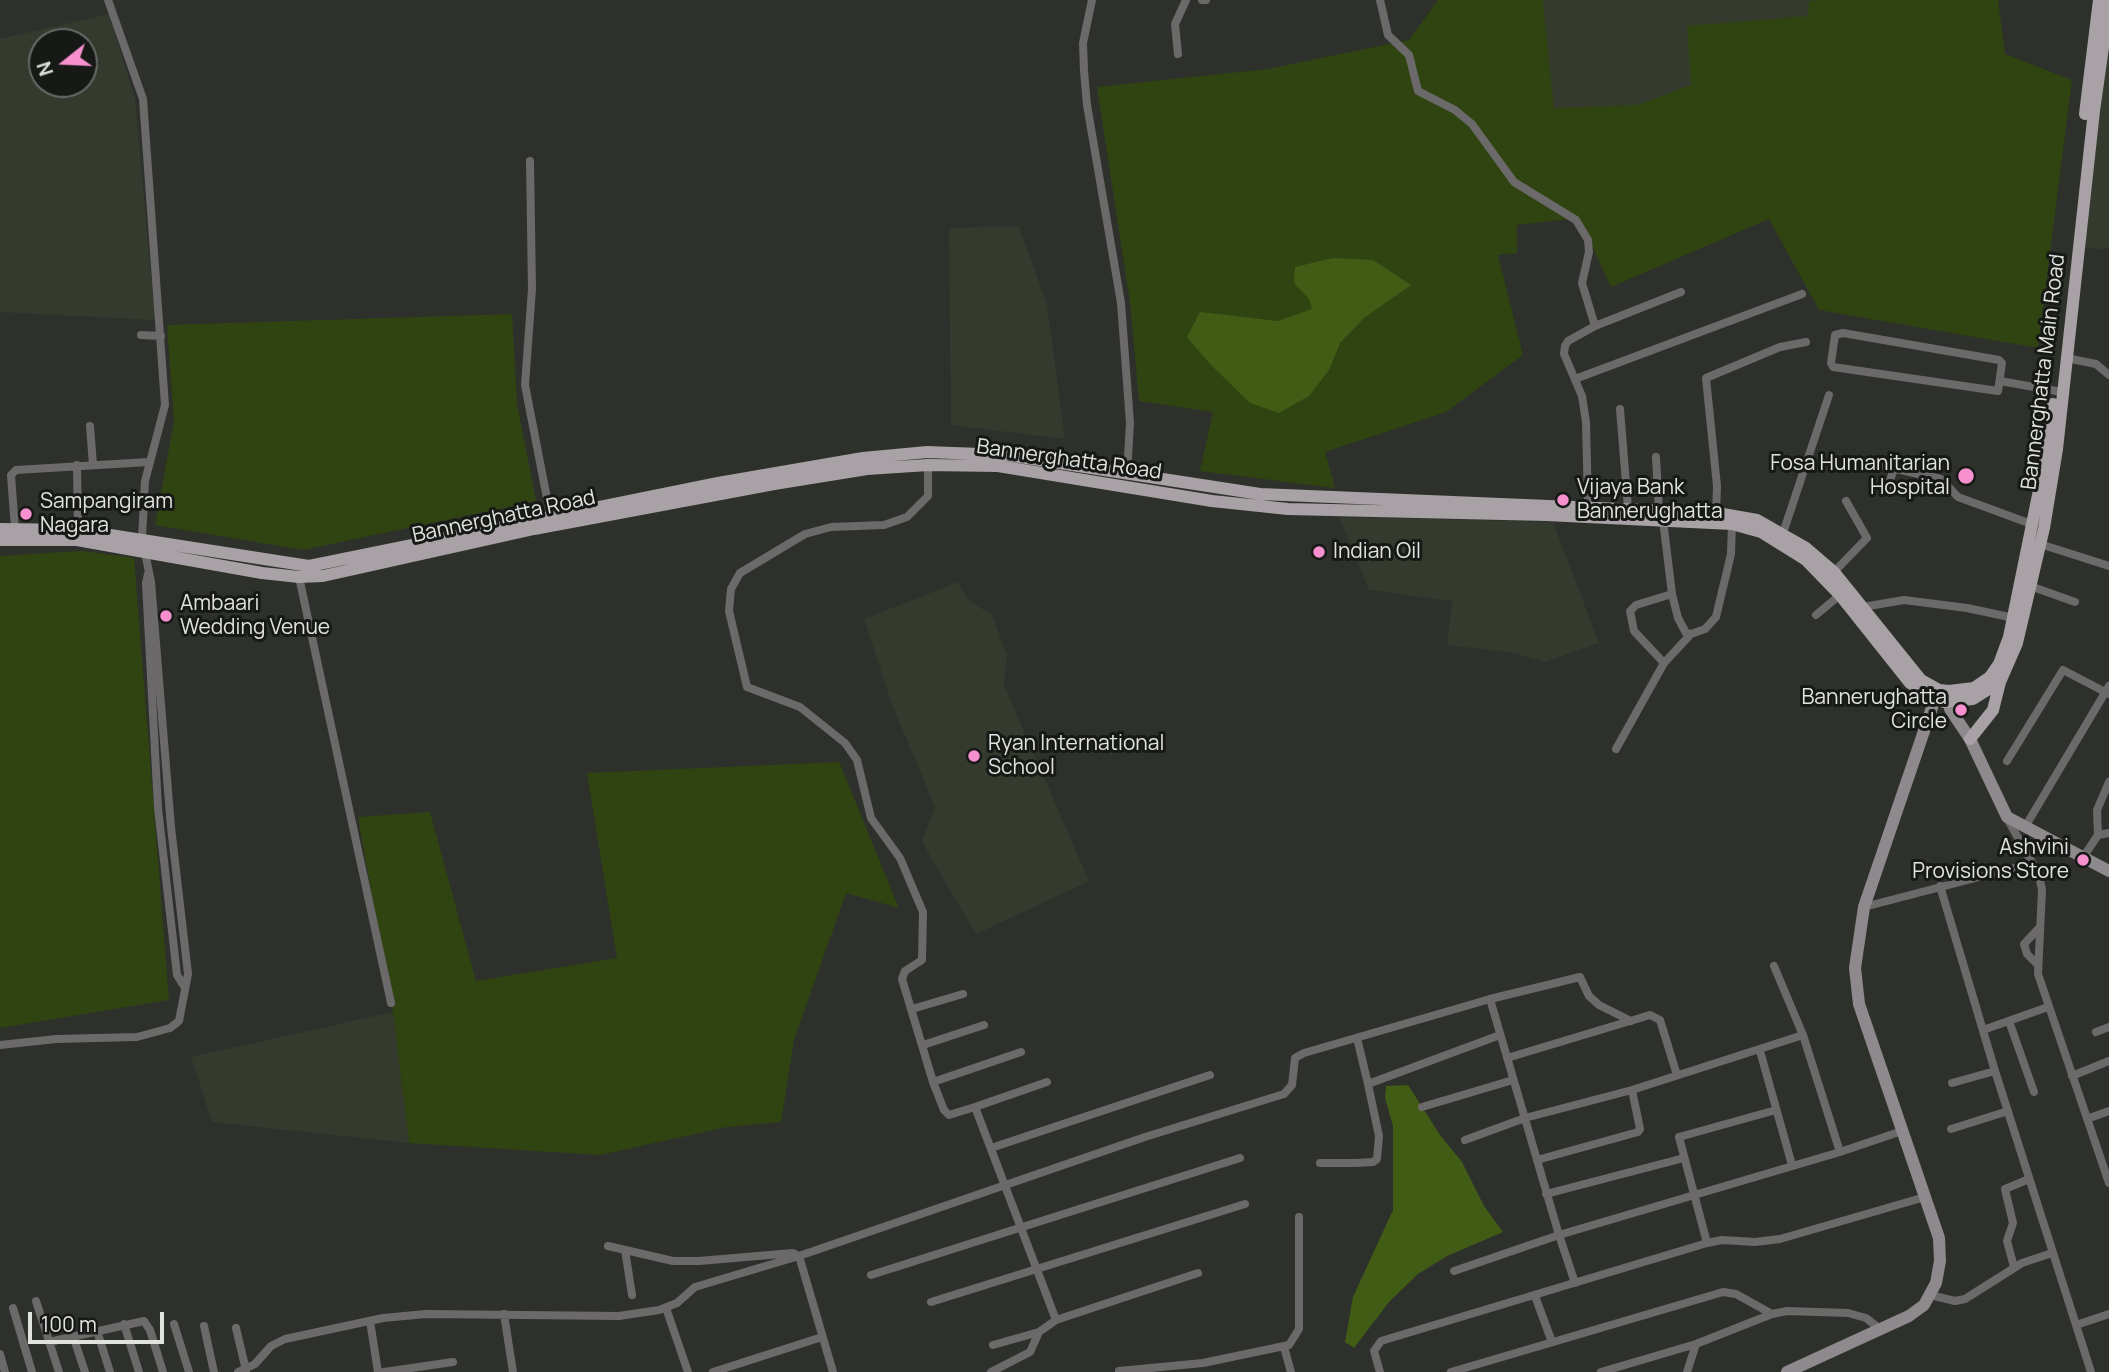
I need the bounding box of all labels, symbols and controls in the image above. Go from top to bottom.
north arrow [28,28,98,98]
text: N [30,58,59,79]
street label: Bannerghatta Main Road [2017,253,2071,491]
street label: Bannerghatta Road [975,435,1163,485]
place label: Fosa Humanitarian Hospital [1770,451,1950,501]
marker: Fosa Humanitarian Hospital [1956,466,1976,486]
place label: Vijaya Bank Bannerughatta [1577,475,1723,525]
street label: Bannerghatta Road [410,485,598,549]
place label: Sampangiram Nagara [40,489,173,539]
marker: Vijaya Bank Bannerughatta [1555,492,1571,508]
marker: Sampangiram Nagara [18,506,34,522]
place label: Indian Oil [1333,539,1421,565]
marker: Indian Oil [1311,544,1327,560]
place label: Ambaari Wedding Venue [180,591,330,641]
marker: Ambaari Wedding Venue [158,608,174,624]
place label: Bannerughatta Circle [1801,685,1947,735]
marker: Bannerughatta Circle [1953,702,1969,718]
place label: Ryan International School [988,731,1164,781]
marker: Ryan International School [966,748,982,764]
place label: Ashvini Provisions Store [1912,835,2069,885]
marker: Ashvini Provisions Store [2075,852,2091,868]
scale bar [32,1298,168,1342]
text: 100 m [41,1310,97,1338]

